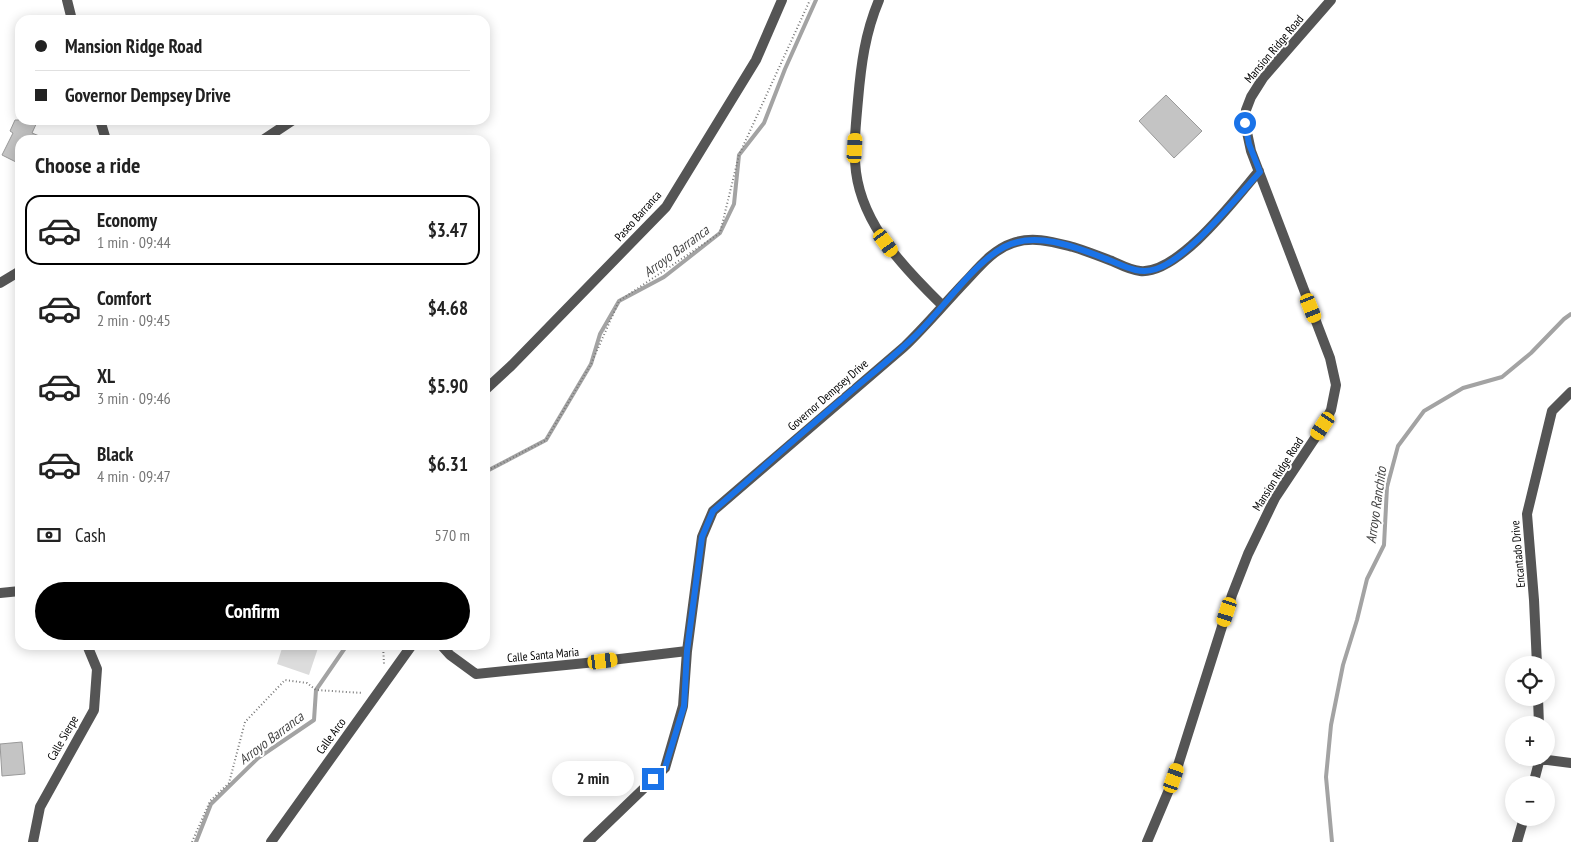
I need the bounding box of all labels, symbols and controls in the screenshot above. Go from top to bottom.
street label: Mansion Ridge Road [1241,12,1306,86]
text: Mansion Ridge Road [65,34,202,58]
text: Governor Dempsey Drive [65,83,231,107]
route start [1234,112,1256,134]
car [846,133,863,163]
text: Choose a ride [35,151,140,179]
street label: Paseo Barranca [611,187,664,244]
icon: car [37,208,82,253]
text: Economy [97,208,157,232]
text: $3.47 [428,218,468,242]
water label: Arroyo Barranca [640,220,713,281]
car [871,226,900,260]
text: 1 min · 09:44 [97,232,171,252]
icon: car [37,286,82,331]
text: Comfort [97,286,151,310]
car [1298,291,1323,325]
text: $4.68 [428,296,468,320]
text: 2 min · 09:45 [97,310,171,330]
street label: Governor Dempsey Drive [784,356,871,434]
icon: car [37,364,82,409]
text: XL [97,364,115,388]
text: $5.90 [428,374,468,398]
text: 3 min · 09:46 [97,388,171,408]
car [1308,409,1337,443]
street label: Mansion Ridge Road [1249,434,1306,513]
icon: car [37,442,82,487]
text: Black [97,442,133,466]
text: $6.31 [428,452,468,476]
water label: Arroyo Ranchito [1362,465,1390,544]
text: 4 min · 09:47 [97,466,171,486]
street label: Encantado Drive [1507,520,1528,588]
icon: cash [35,521,63,549]
text: Cash [75,523,106,547]
text: 570 m [435,525,470,545]
button: Confirm [35,582,470,640]
car [1215,595,1238,629]
street label: Calle Santa Maria [506,644,580,665]
car [587,652,618,670]
map controls [1505,656,1555,826]
button: locate [1505,656,1555,706]
water label: Arroyo Barranca [235,707,308,768]
street label: Calle Sierpe [44,713,81,763]
street label: Calle Arco [312,715,349,757]
button: + [1505,716,1555,766]
car [1162,761,1185,795]
callout: 2 min [553,762,636,796]
text: 2 min [577,768,609,788]
route end [642,768,664,790]
button: − [1505,776,1555,826]

